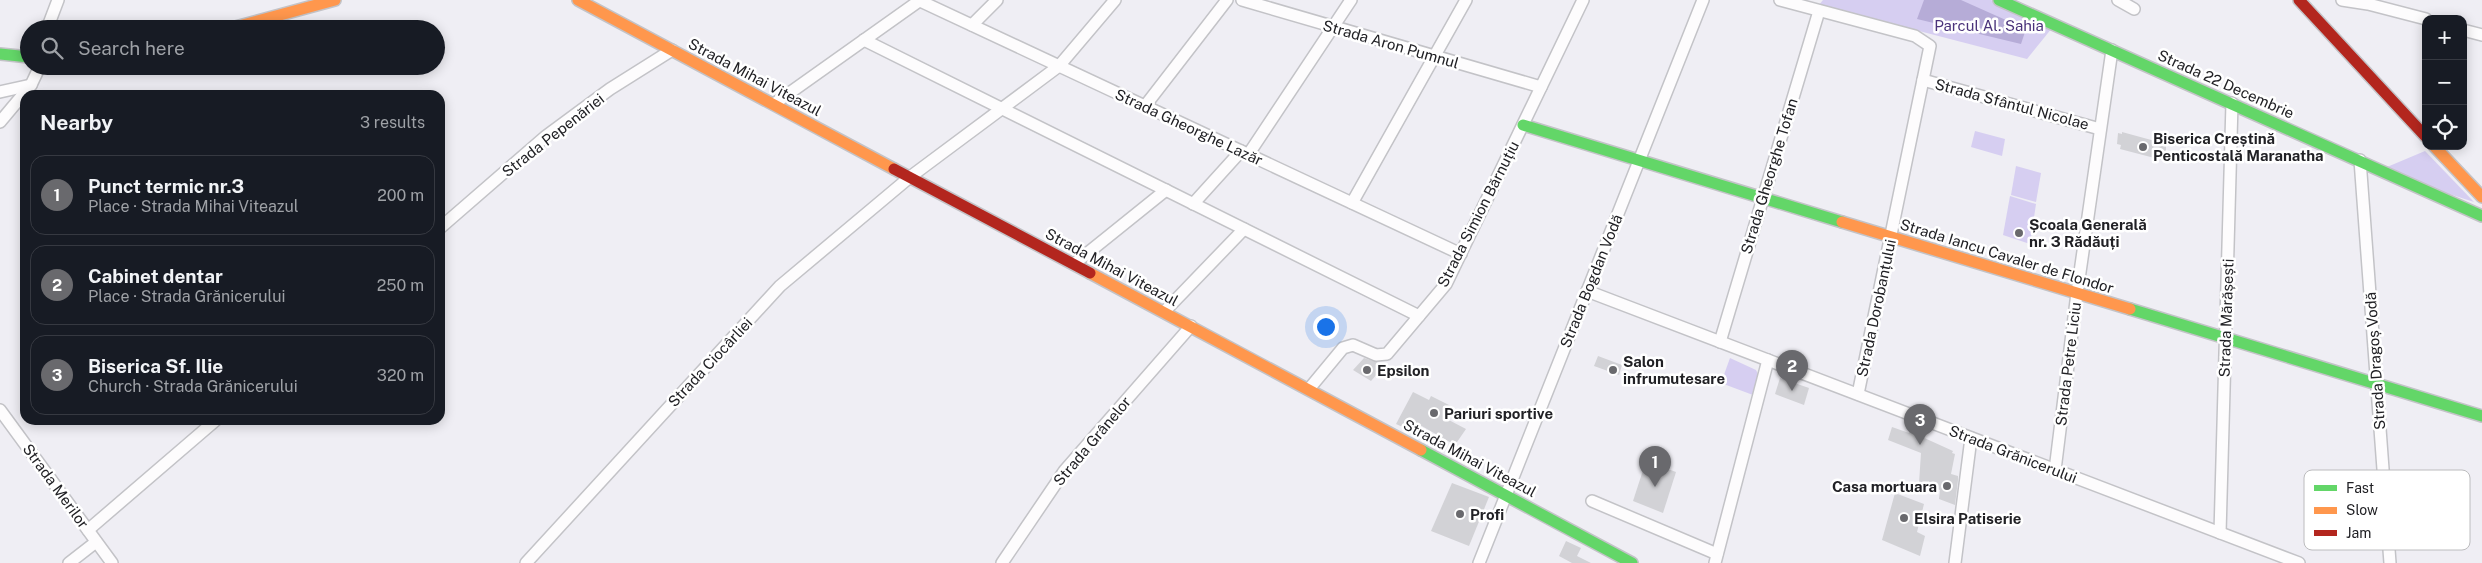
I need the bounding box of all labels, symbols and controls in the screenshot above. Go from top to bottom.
map controls [2422,15,2467,150]
button: + [2422,15,2467,60]
street label: Strada Aron Pumnul [1321,16,1461,72]
park label: Parcul Al. Sahia [1934,17,2044,34]
search box [20,20,445,75]
icon: search [38,34,66,62]
street label: Strada Mihai Viteazul [686,35,824,119]
text: Search here [78,37,185,59]
street label: Strada 22 Decembrie [2155,46,2297,122]
button: − [2422,60,2467,105]
street label: Strada Sfântul Nicolae [1933,75,2091,133]
street label: Strada Gheorghe Lazăr [1113,85,1266,169]
street label: Strada Pepenăriei [499,90,607,180]
street label: Strada Gheorghe Tofan [1737,96,1801,256]
button: locate [2422,105,2467,150]
text: Nearby [40,110,113,135]
text: 3 results [360,113,425,132]
place label: Biserica Creștină Penticostală Maranatha [2153,130,2324,164]
street label: Strada Simion Bărnuțiu [1434,138,1522,290]
marker: Biserica Creștină Penticostală Maranatha [2137,141,2149,153]
text: Punct termic nr.3 [88,175,244,197]
text: 1 [54,186,60,205]
text: 200 m [377,186,424,205]
text: Place · Strada Mihai Viteazul [88,197,299,216]
street label: Strada Bogdan Vodă [1556,212,1626,350]
street label: Strada Iancu Cavaler de Flondor [1898,215,2116,297]
place label: Școala Generală nr. 3 Rădăuți [2029,216,2147,250]
street label: Strada Mihai Viteazul [1043,225,1181,309]
marker: Școala Generală nr. 3 Rădăuți [2013,227,2025,239]
street label: Strada Dorobanțului [1853,238,1899,378]
street label: Strada Mărășești [2215,258,2237,378]
text: Cabinet dentar [88,265,223,287]
text: 2 [52,276,62,295]
text: 250 m [377,276,424,295]
text: Place · Strada Grănicerului [88,287,286,306]
street label: Strada Dragoș Vodă [2362,291,2388,431]
street label: Strada Petre Liciu [2052,301,2084,427]
street label: Strada Ciocârliei [664,314,756,410]
your location [1313,314,1339,340]
pin: 2 [1776,350,1808,391]
place label: Salon infrumutesare [1623,353,1725,387]
text: Biserica Sf. Ilie [88,355,223,377]
place label: Epsilon [1377,362,1430,379]
marker: Epsilon [1361,364,1373,376]
marker: Salon infrumutesare [1607,364,1619,376]
text: 3 [52,366,62,385]
text: 320 m [377,366,424,385]
text: Church · Strada Grănicerului [88,377,298,396]
street label: Strada Grânelor [1050,393,1134,489]
pin: 3 [1904,404,1936,445]
place label: Pariuri sportive [1444,405,1553,422]
marker: Pariuri sportive [1428,407,1440,419]
street label: Strada Mihai Viteazul [1401,416,1539,500]
street label: Strada Grănicerului [1947,422,2079,486]
street label: Strada Merilor [20,440,92,532]
pin: 1 [1639,446,1671,487]
legend [2304,470,2470,550]
place label: Casa mortuara [1832,478,1937,495]
marker: Casa mortuara [1941,480,1953,492]
text: Fast [2346,480,2374,496]
text: Slow [2346,502,2378,518]
place label: Profi [1470,506,1504,523]
marker: Profi [1454,508,1466,520]
place label: Elsira Patiserie [1914,510,2022,527]
marker: Elsira Patiserie [1898,512,1910,524]
text: Jam [2346,525,2371,541]

